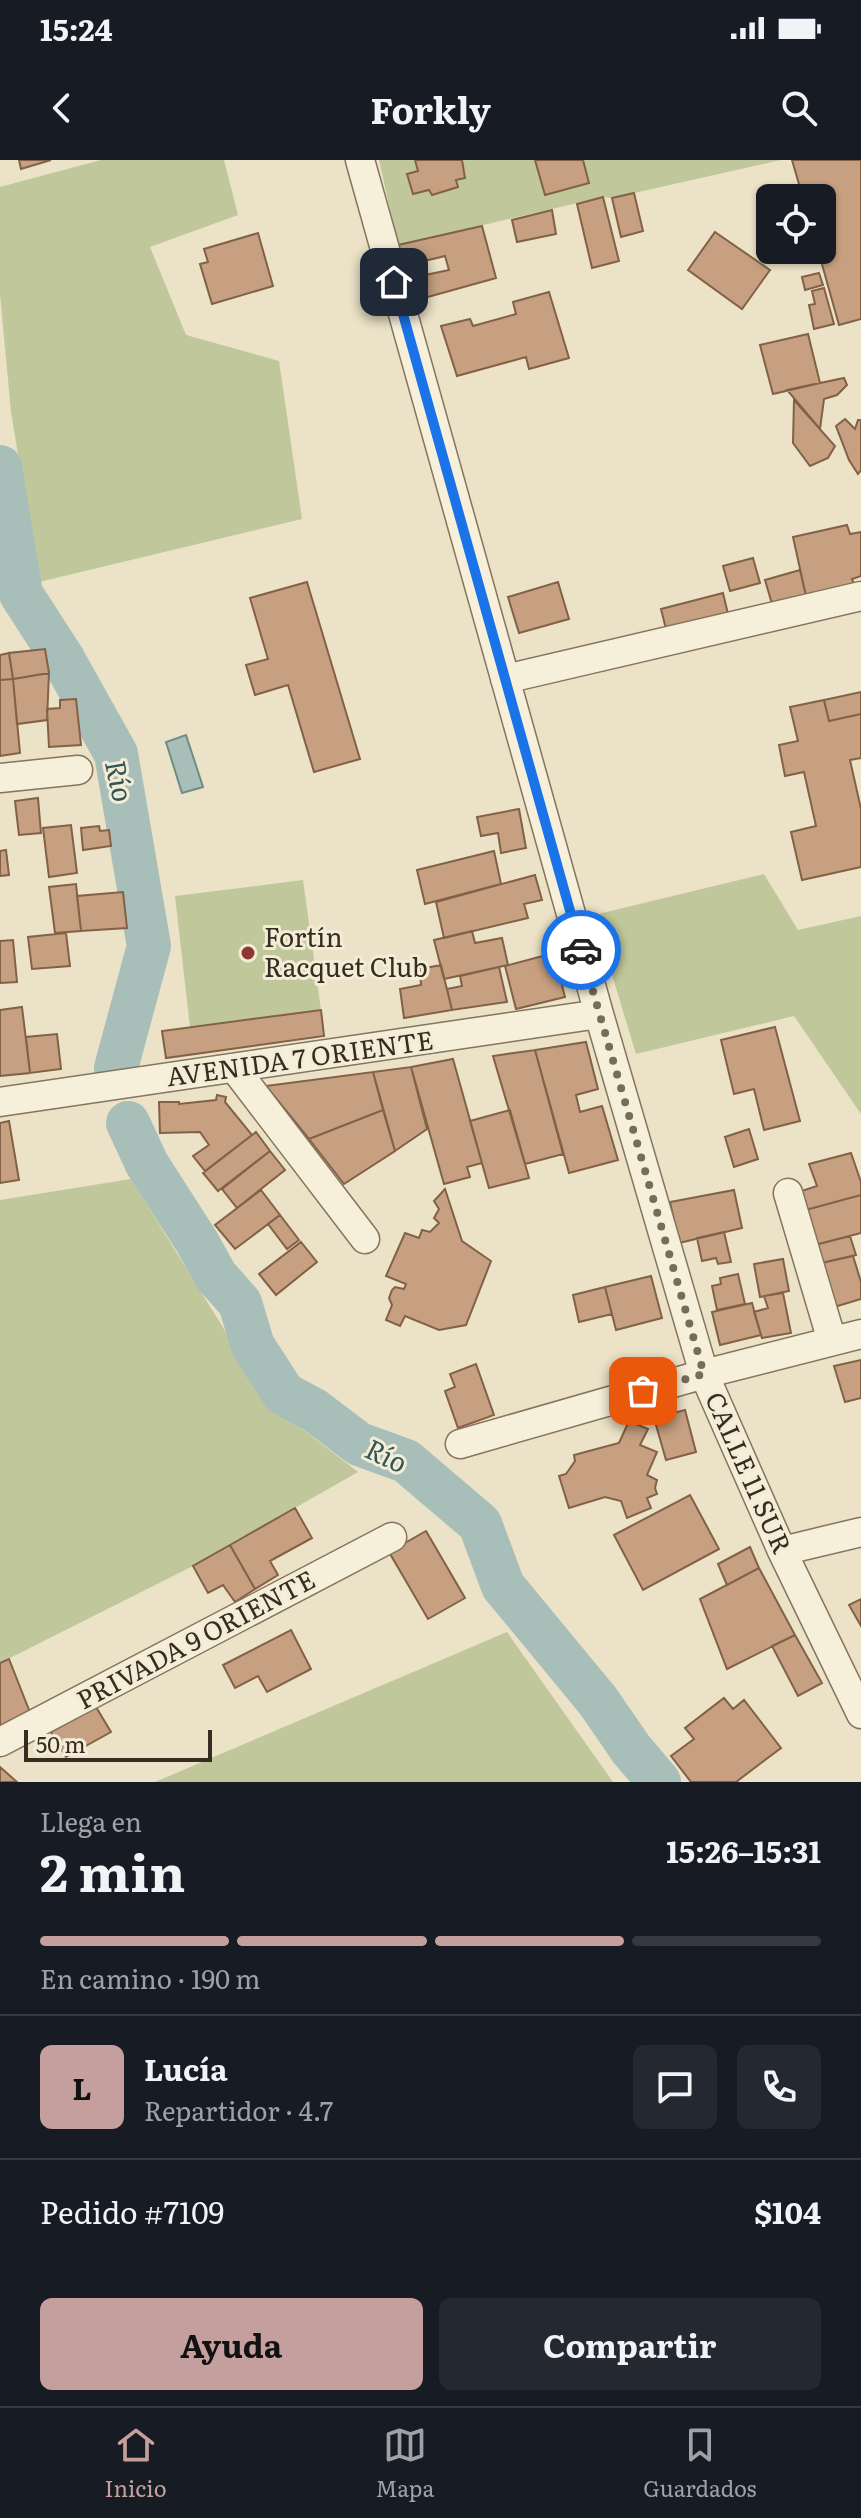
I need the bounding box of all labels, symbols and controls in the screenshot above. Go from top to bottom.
text: 15:24 [40,6,113,50]
text: Forkly [370,82,491,135]
icon: back [40,86,84,130]
icon: search [777,86,821,130]
map controls [756,184,836,264]
button: locate [756,184,836,264]
pin [360,248,428,316]
icon: home [372,260,416,304]
water label: Río [96,756,146,806]
courier [541,910,621,990]
place label: Fortín Racquet Club [264,916,428,985]
icon: car [559,928,603,972]
marker: Fortín Racquet Club [239,944,257,962]
street label: AVENIDA 7 ORIENTE [164,1019,436,1095]
pin [609,1357,677,1425]
icon: bag [621,1369,665,1413]
street label: CALLE 11 SUR [697,1385,803,1559]
water label: Río [359,1426,415,1482]
street label: PRIVADA 9 ORIENTE [69,1558,321,1717]
scale bar [24,1726,212,1762]
text: 50 m [36,1727,86,1760]
text: Llega en [40,1801,142,1840]
text: 15:26–15:31 [666,1828,821,1872]
text: 2 min [40,1831,185,1908]
text: En camino · 190 m [40,1958,261,1997]
button: chat [633,2045,717,2129]
button: phone [737,2045,821,2129]
text: Lucía [144,2046,228,2090]
text: L [72,2065,92,2109]
text: Repartidor · 4.7 [144,2090,333,2129]
text: Pedido #7109 [40,2189,224,2233]
text: $104 [754,2189,821,2233]
button: Ayuda [40,2298,423,2390]
button: Compartir [439,2298,821,2390]
tab: Inicio [104,2423,167,2504]
tab: Mapa [376,2423,434,2504]
tab: Guardados [643,2423,757,2504]

